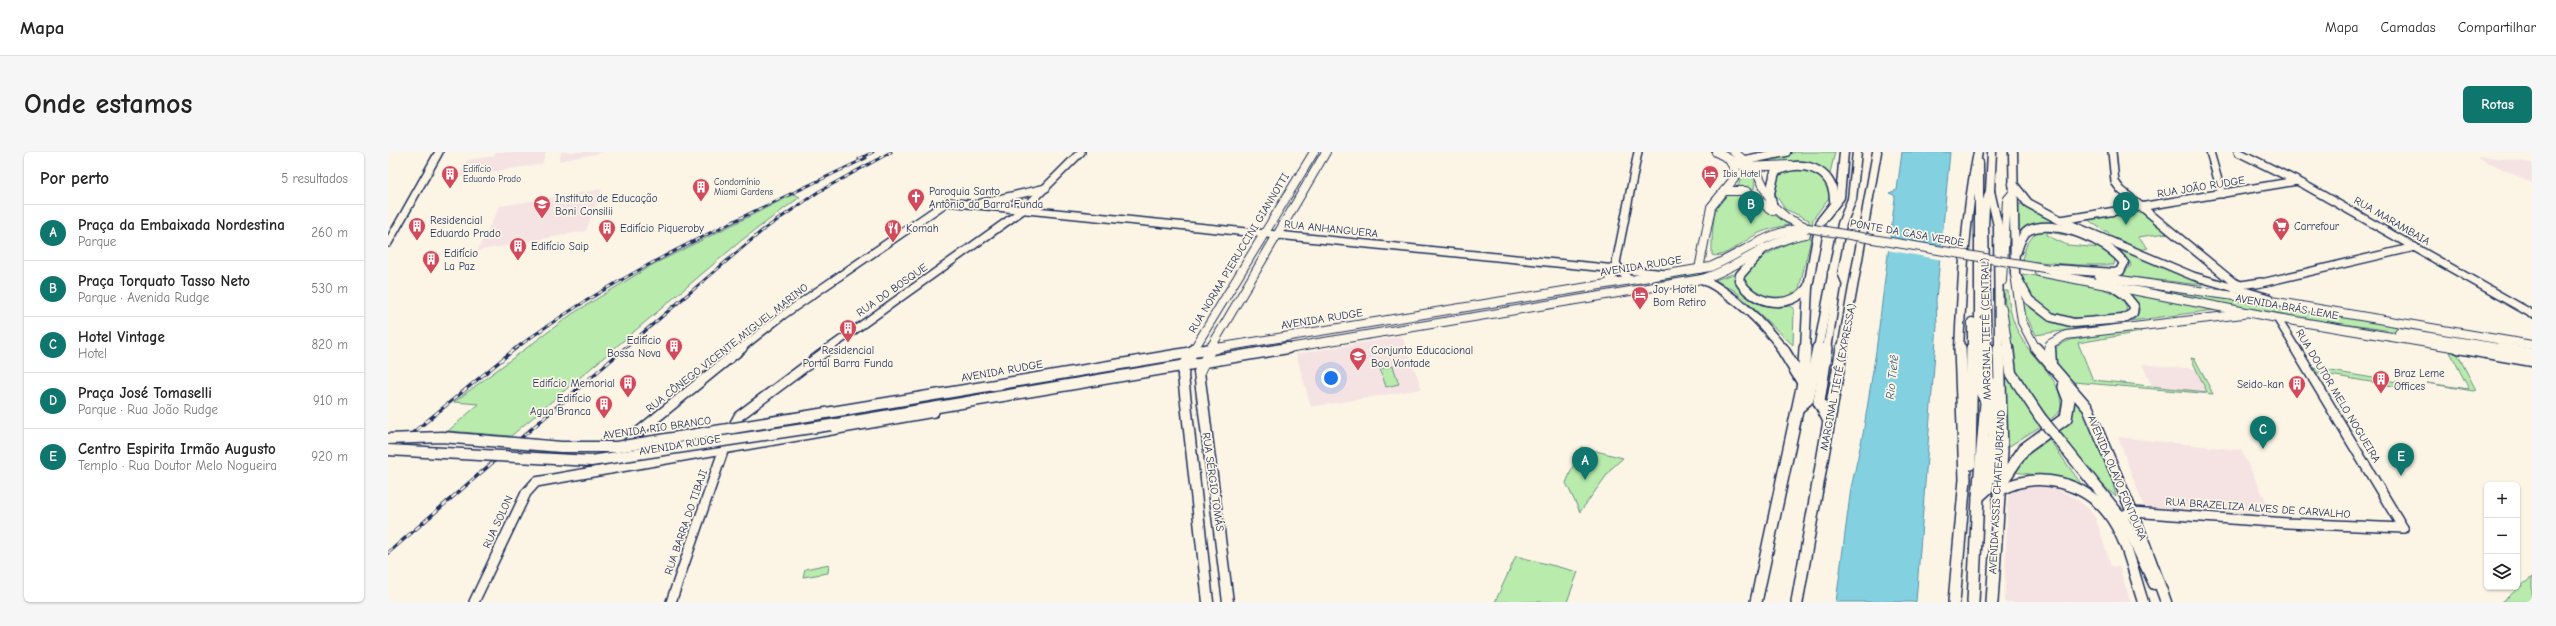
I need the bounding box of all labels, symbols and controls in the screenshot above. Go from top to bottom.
text: Mapa [20,17,65,39]
text: Mapa [2325,19,2359,36]
text: Camadas [2381,19,2436,36]
text: Compartilhar [2458,19,2536,36]
button: Rotas [2463,86,2532,123]
text: Onde estamos [24,88,192,120]
building icon: Edifício Eduardo Prado [440,164,460,189]
place label: Edifício Eduardo Prado [463,164,521,184]
hotel icon: Ibis Hotel [1700,164,1720,189]
text: Por perto [40,169,109,188]
place label: Ibis Hotel [1723,169,1760,179]
text: 5 resultados [281,171,348,186]
street label: RUA NORMA PIERUCCINI GIANNOTTI [1186,171,1292,335]
street label: RUA JOÃO RUDGE [2156,173,2246,200]
building icon: Condomínio Miami Gardens [691,177,711,202]
place label: Condomínio Miami Gardens [714,177,773,197]
place label: Paroquia Santo Antônio da Barra Funda [929,185,1043,211]
church icon: Paroquia Santo Antônio da Barra Funda [906,187,926,212]
pin: B [1738,191,1764,224]
place label: Instituto de Educação Boni Consilii [555,192,658,218]
pin: D [2113,192,2139,225]
school or university icon: Instituto de Educação Boni Consilii [532,194,552,219]
street label: RUA MARAMBAIA [2352,194,2433,248]
place label: Residencial Eduardo Prado [430,214,501,240]
text: Praça da Embaixada Nordestina [78,216,285,234]
building icon: Residencial Eduardo Prado [407,216,427,241]
supermarket icon: Carrefour [2271,216,2291,241]
street label: PONTE DA CASA VERDE [1849,217,1965,249]
building icon: Edifício Piqueroby [597,218,617,243]
restaurant icon: Komah [883,218,903,243]
street label: RUA ANHANGUERA [1283,218,1379,240]
place label: Carrefour [2294,220,2340,233]
place label: Edifício Piqueroby [620,222,704,235]
place label: Komah [906,222,939,235]
text: A [49,225,57,240]
text: 260 m [311,225,348,240]
text: Parque [78,234,116,249]
building icon: Edifício Saip [508,236,528,261]
place label: Edifício Saip [531,240,589,253]
place label: Edifício La Paz [444,247,478,273]
building icon: Edifício La Paz [421,249,441,274]
street label: AVENIDA RUDGE [1599,253,1683,279]
street label: MARGINAL TIETÊ (CENTRAL) [1977,258,1994,400]
street label: RUA DO BOSQUE [854,260,930,319]
text: Praça Torquato Tasso Neto [78,272,250,290]
street label: RUA CÔNEGO VICENTE MIGUEL MARINO [643,280,811,415]
text: B [49,281,57,296]
text: 530 m [311,281,348,296]
place label: Joy Hotel Bom Retiro [1653,283,1706,309]
hotel icon: Joy Hotel Bom Retiro [1630,285,1650,310]
text: Parque · Avenida Rudge [78,290,209,305]
street label: AVENIDA BRÁS LEME [2234,291,2340,323]
street label: MARGINAL TIETÊ (EXPRESSA) [1816,302,1859,452]
street label: AVENIDA RUDGE [1280,306,1364,332]
building icon: Residencial Portal Barra Funda [838,318,858,343]
street label: RUA DOUTOR MELO NOGUEIRA [2293,327,2383,466]
text: Hotel Vintage [78,328,165,346]
place label: Edifício Bossa Nova [607,334,661,360]
building icon: Edifício Bossa Nova [664,336,684,361]
text: C [49,337,57,352]
text: 820 m [311,337,348,352]
place label: Residencial Portal Barra Funda [803,344,893,370]
place label: Conjunto Educacional Boa Vontade [1371,344,1473,370]
text: Hotel [78,346,107,361]
school or university icon: Conjunto Educacional Boa Vontade [1348,346,1368,371]
water label: Rio Tietê [1883,354,1901,400]
street label: AVENIDA RUDGE [960,357,1044,385]
place label: Braz Leme Offices [2394,367,2445,393]
your location [1321,368,1341,388]
building icon: Braz Leme Offices [2371,369,2391,394]
building icon: Edifício Memorial [618,373,638,398]
building icon: Seido-kan [2287,374,2307,399]
place label: Edifício Memorial [533,377,615,390]
place label: Seido-kan [2237,378,2284,391]
text: Praça José Tomaselli [78,384,212,402]
place label: Edifício Agua Branca [530,392,591,418]
text: D [49,393,57,408]
text: 910 m [313,393,348,408]
building icon: Edifício Agua Branca [594,394,614,419]
text: Parque · Rua João Rudge [78,402,218,417]
street label: AVENIDA ASSIS CHATEAUBRIAND [1986,409,2008,574]
street label: AVENIDA OLAVO FONTOURA [2085,413,2150,543]
street label: AVENIDA RIO BRANCO [602,414,712,442]
pin: C [2250,416,2276,449]
street label: AVENIDA RUDGE [638,432,722,458]
street label: RUA SÉRGIO TOMÁS [1200,432,1227,532]
text: Centro Espirita Irmão Augusto [78,440,276,458]
pin: E [2388,443,2414,476]
pin: A [1572,447,1598,480]
text: E [49,449,57,464]
text: 920 m [311,449,348,464]
text: Templo · Rua Doutor Melo Nogueira [78,458,277,473]
street label: RUA BARRA DO TIBAJI [662,468,710,576]
map controls [2484,482,2520,590]
button: + [2484,482,2520,518]
street label: RUA SOLON [480,494,516,550]
street label: RUA BRAZELIZA ALVES DE CARVALHO [2165,495,2351,521]
button: − [2484,518,2520,554]
button: layers [2484,554,2520,590]

